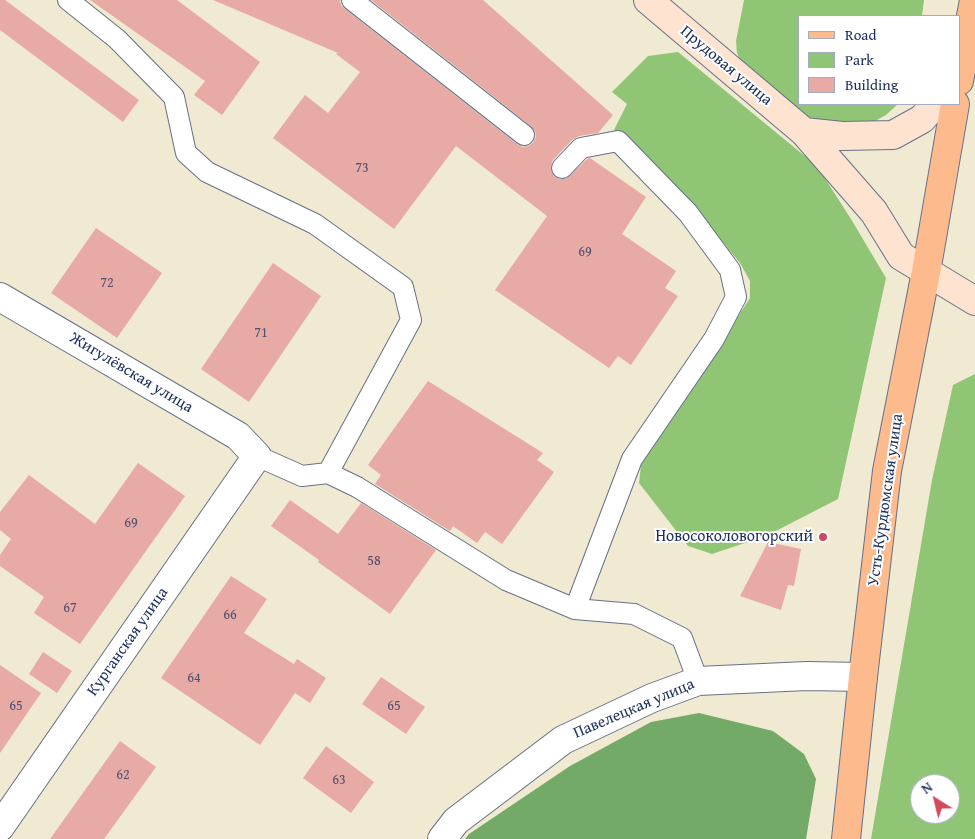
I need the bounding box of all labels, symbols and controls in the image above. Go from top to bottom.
legend [798,15,960,105]
street label: Прудовая улица [676,22,776,110]
text: Road [845,24,876,45]
text: Park [845,49,874,70]
text: Building [845,74,898,95]
house number: 73 [355,160,369,176]
house number: 69 [578,244,592,260]
house number: 72 [100,275,114,291]
house number: 71 [254,325,268,341]
street label: Жигулёвская улица [66,329,196,417]
street label: Усть-Курдюмская улица [864,413,908,587]
house number: 69 [124,515,138,531]
place label: Новосоколовогорский [655,527,813,547]
marker: Новосоколовогорский [817,531,829,543]
house number: 58 [367,553,381,569]
street label: Курганская улица [83,584,173,700]
house number: 67 [63,600,77,616]
house number: 66 [223,607,237,623]
house number: 64 [187,670,201,686]
street label: Павелецкая улица [571,675,697,743]
house number: 65 [9,698,23,714]
house number: 65 [387,698,401,714]
house number: 62 [116,767,130,783]
house number: 63 [332,772,346,788]
north arrow [910,774,960,824]
text: N [917,777,936,799]

